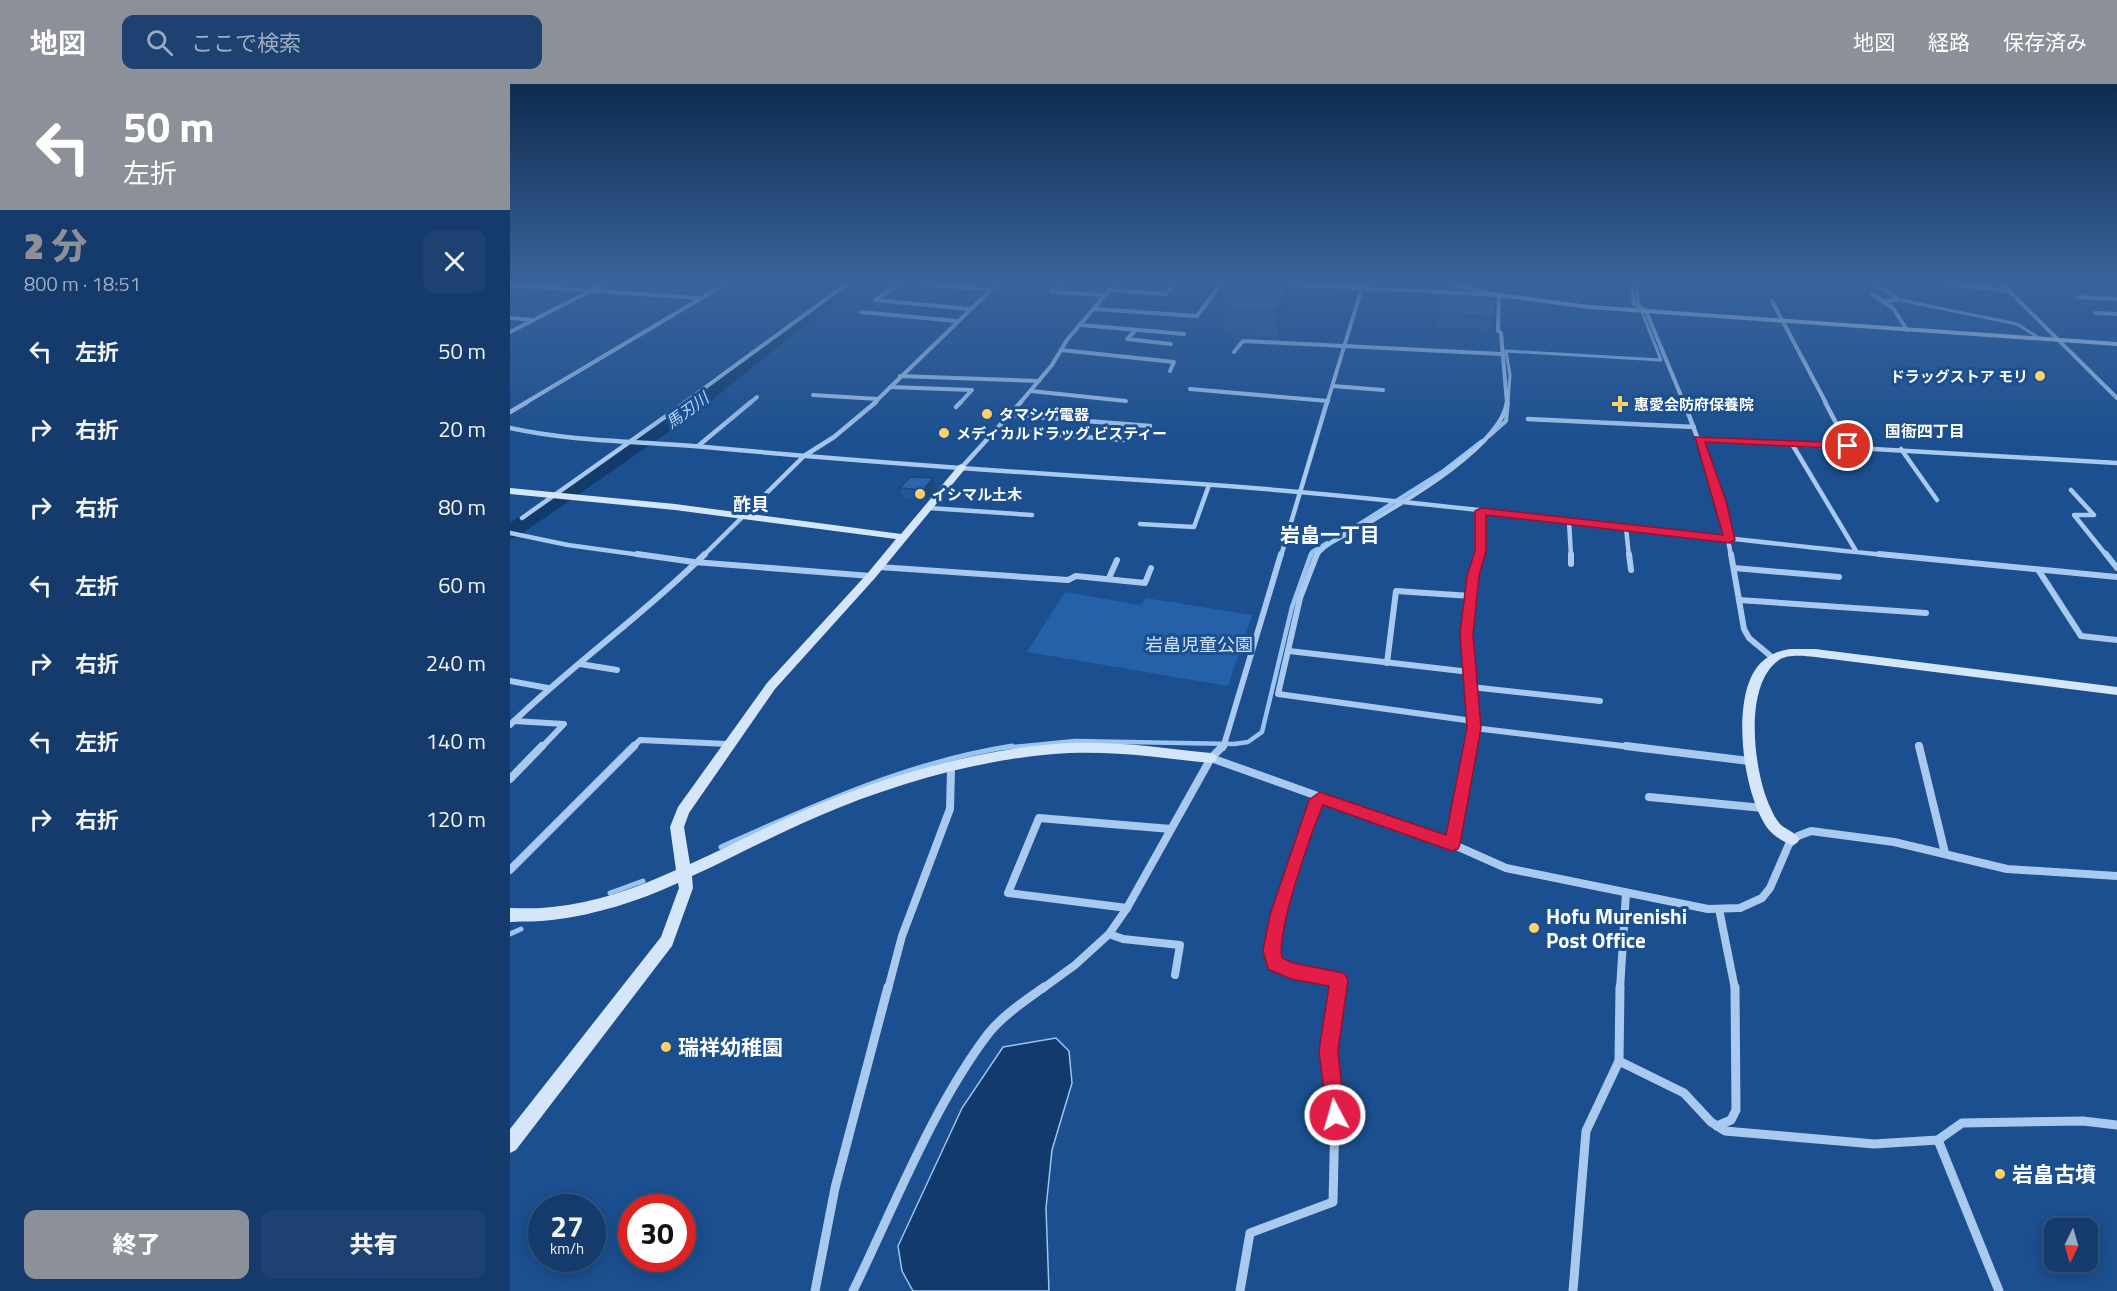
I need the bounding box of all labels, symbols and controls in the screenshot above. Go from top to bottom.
search box [122,15,542,69]
text: 地図 [30,21,86,64]
icon: search [143,26,176,59]
text: ここで検索 [191,26,301,60]
text: 地図 [1853,26,1895,58]
text: 経路 [1928,26,1970,58]
text: 保存済み [2003,26,2087,58]
text: 50 m [123,94,215,158]
icon: left [24,108,102,186]
text: 左折 [123,152,177,193]
text: 2 分 [24,218,88,273]
button: close [423,230,486,293]
text: 800 m · 18:51 [24,268,141,299]
text: 50 m [438,334,486,368]
icon: left [24,335,57,368]
text: 左折 [75,335,119,369]
place label: ドラッグストア モリ [1890,365,2028,388]
marker: ドラッグストア モリ [2033,369,2047,383]
water label: 馬刃川 [661,385,715,434]
place label: 惠愛会防府保養院 [1634,393,1754,416]
marker: 惠愛会防府保養院 [1611,395,1629,413]
place label: タマシゲ電器 [999,403,1090,426]
marker: タマシゲ電器 [980,407,994,421]
text: 20 m [438,412,486,446]
icon: right [24,413,57,446]
text: 右折 [75,413,119,447]
district label: 国衙四丁目 [1885,419,1965,443]
pin [1822,420,1873,471]
place label: メディカルドラッグ ビスティー [956,422,1167,445]
marker: メディカルドラッグ ビスティー [937,426,951,440]
icon: arrive [1831,429,1864,462]
place label: イシマル土木 [932,483,1022,506]
marker: イシマル土木 [913,487,927,501]
text: 80 m [438,490,486,524]
icon: right [24,491,57,524]
text: 右折 [75,491,119,525]
district label: 酢貝 [733,491,769,518]
district label: 岩畠一丁目 [1280,519,1380,550]
text: 60 m [438,568,486,602]
icon: left [24,569,57,602]
text: 左折 [75,569,119,603]
park label: 岩畠児童公園 [1145,631,1253,658]
text: 240 m [426,646,486,680]
icon: right [24,647,57,680]
text: 右折 [75,647,119,681]
text: 140 m [426,724,486,758]
icon: left [24,725,57,758]
text: 左折 [75,725,119,759]
text: 120 m [426,802,486,836]
icon: right [24,803,57,836]
text: 右折 [75,803,119,837]
place label: Hofu Murenishi Post Office [1546,900,1687,956]
marker: Hofu Murenishi Post Office [1527,921,1541,935]
place label: 瑞祥幼稚園 [678,1031,783,1063]
marker: 瑞祥幼稚園 [659,1040,673,1054]
position arrow [1303,1083,1367,1147]
place label: 岩畠古墳 [2012,1158,2096,1190]
marker: 岩畠古墳 [1993,1167,2007,1181]
speed limit sign: 30 [618,1194,696,1272]
text: 27 [550,1203,584,1249]
button: 終了 [24,1210,249,1279]
button: 共有 [261,1210,486,1279]
north arrow [2044,1218,2098,1272]
map controls [2044,1218,2098,1272]
text: km/h [550,1237,584,1260]

